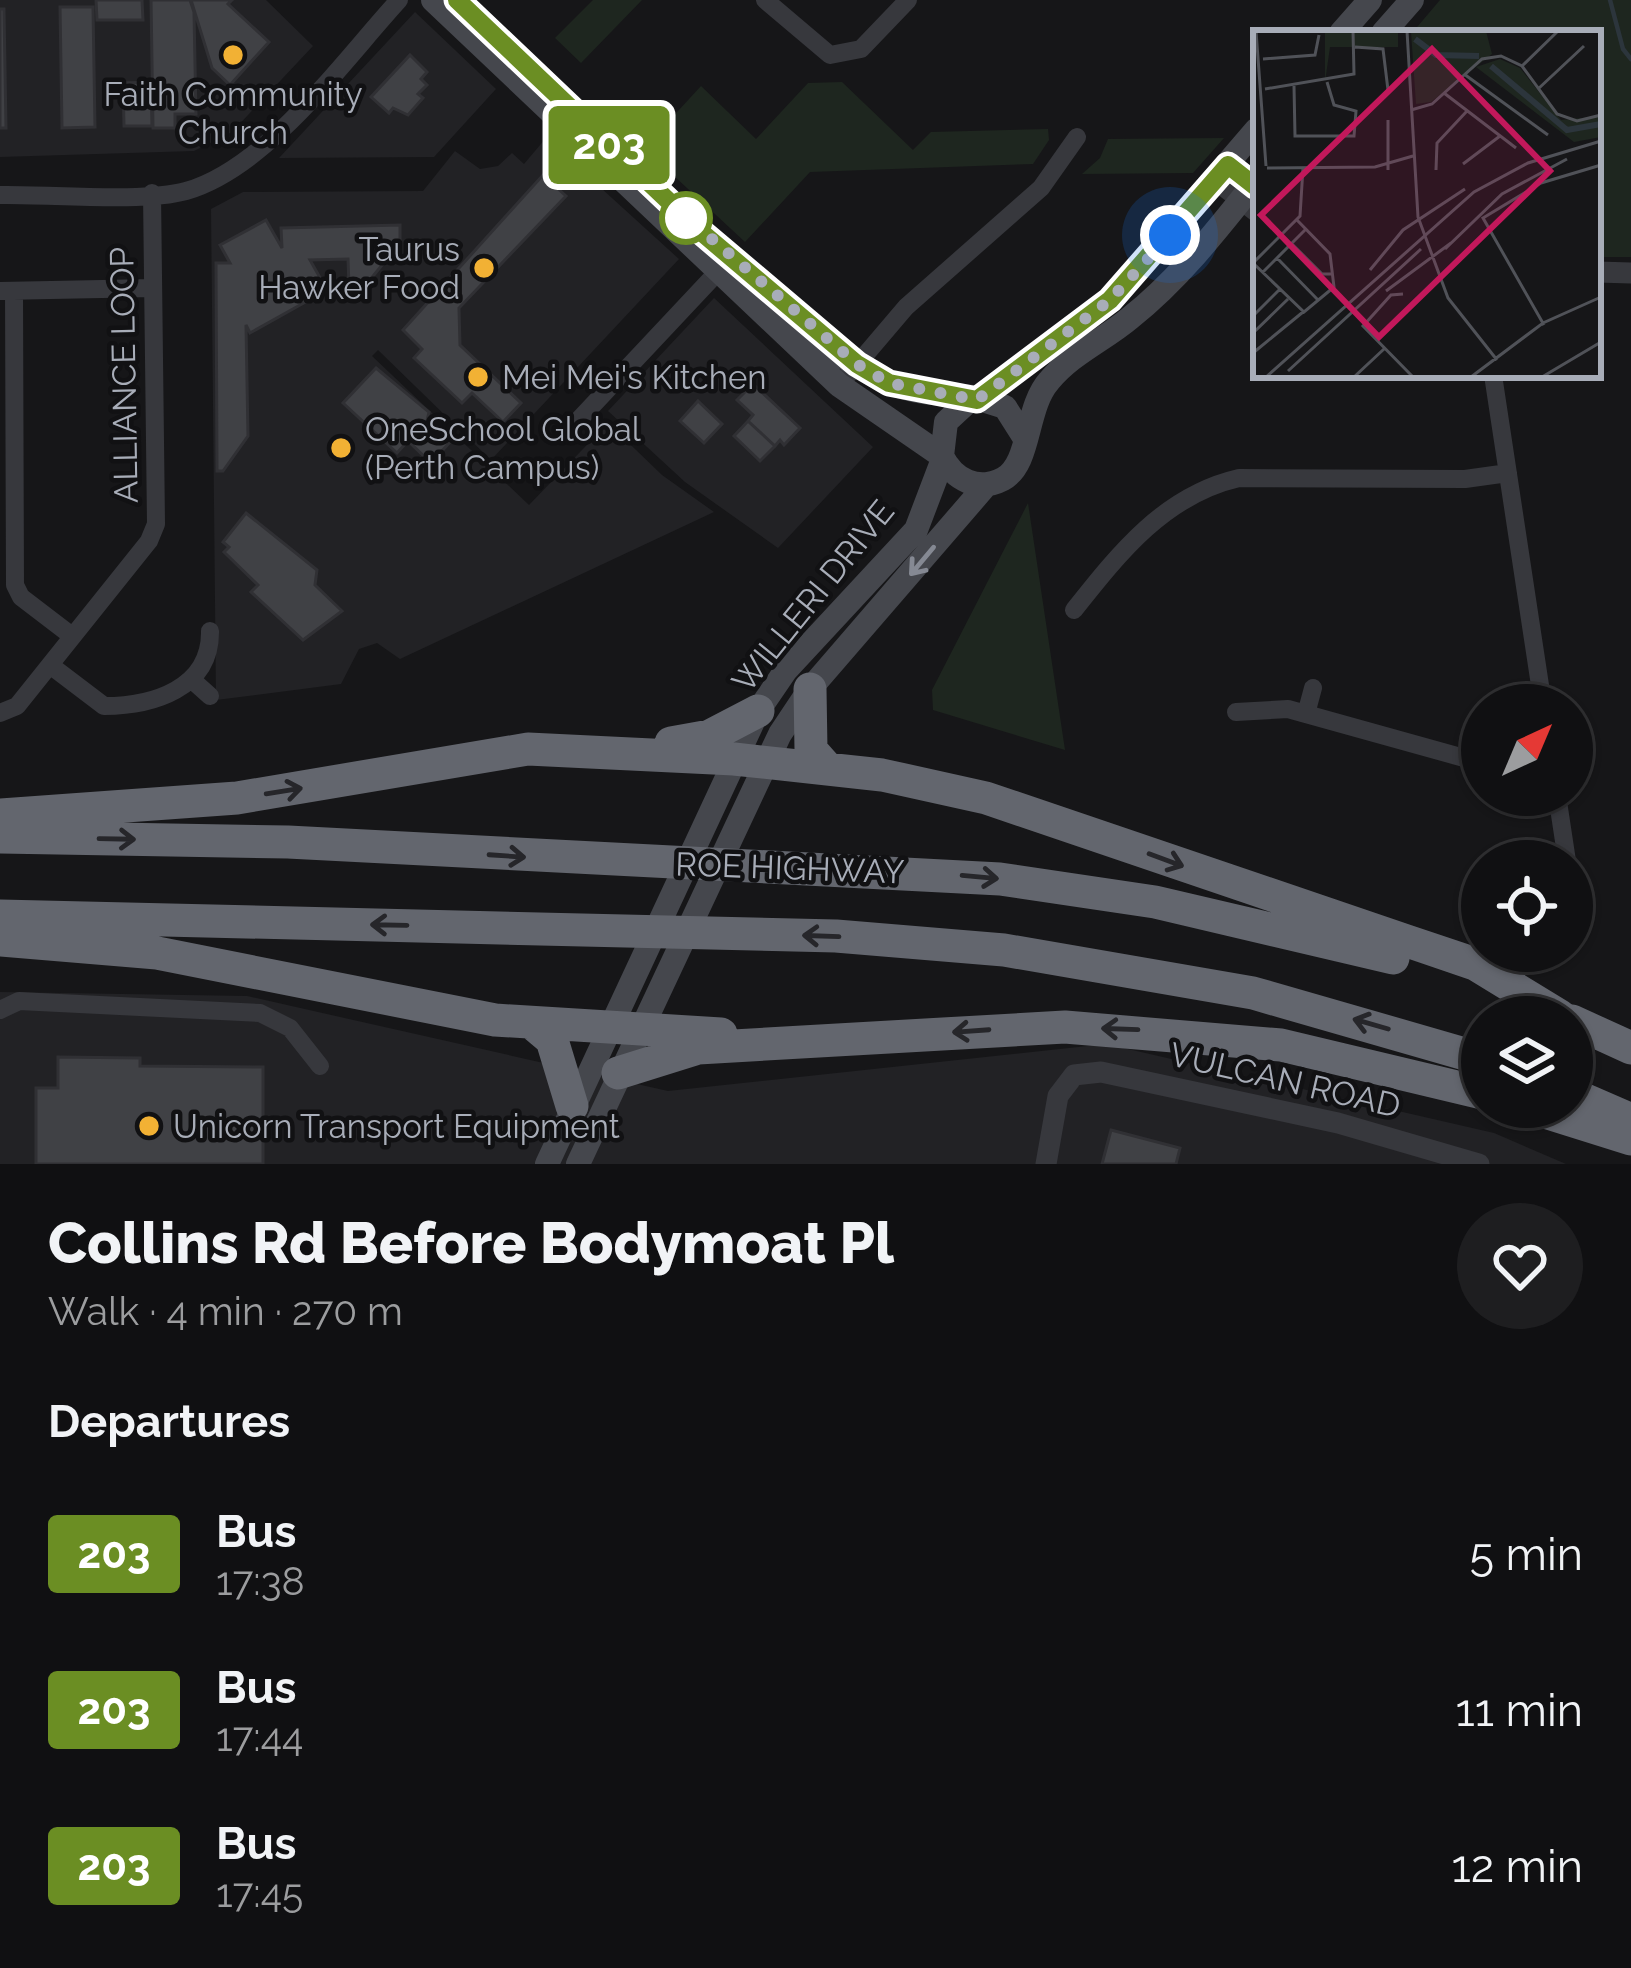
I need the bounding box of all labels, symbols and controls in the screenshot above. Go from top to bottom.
inset map [1253,30,1601,378]
marker: Faith Community Church [220,42,246,68]
place label: Faith Community Church [103,75,363,152]
line badge: 203 [540,106,678,184]
text: 203 [573,120,645,169]
unlabelled marker [661,193,711,243]
your location [1140,205,1200,265]
place label: Taurus Hawker Food [258,230,460,307]
street label: ALLIANCE LOOP [102,247,146,503]
marker: Taurus Hawker Food [471,255,497,281]
place label: Mei Mei's Kitchen [502,358,767,397]
marker: Mei Mei's Kitchen [465,364,491,390]
place label: OneSchool Global (Perth Campus) [365,410,642,487]
marker: OneSchool Global (Perth Campus) [328,435,354,461]
street label: WILLERI DRIVE [724,492,902,700]
one-way arrow [909,545,937,576]
north arrow [1461,684,1593,816]
map controls [1461,684,1593,1128]
one-way arrow [264,778,303,801]
one-way arrow [97,827,136,850]
button: locate [1461,840,1593,972]
one-way arrow [486,845,525,868]
street label: ROE HIGHWAY [675,845,905,891]
one-way arrow [1147,851,1184,872]
one-way arrow [960,866,999,889]
one-way arrow [370,914,409,937]
one-way arrow [802,924,841,947]
button: layers [1461,996,1593,1128]
one-way arrow [1352,1012,1390,1034]
one-way arrow [1101,1017,1140,1040]
one-way arrow [952,1019,991,1042]
street label: VULCAN ROAD [1166,1035,1404,1125]
place label: Unicorn Transport Equipment [173,1107,620,1146]
marker: Unicorn Transport Equipment [136,1113,162,1139]
button: heart [1457,1203,1583,1329]
text: Collins Rd Before Bodymoat Pl [48,1209,894,1276]
text: Walk · 4 min · 270 m [48,1288,403,1334]
text: Departures [48,1395,290,1448]
text: Bus [216,1505,297,1558]
text: 5 min [1470,1528,1583,1581]
text: 203 [78,1529,150,1578]
text: 17:38 [216,1558,305,1604]
text: Bus [216,1661,297,1714]
text: 11 min [1456,1684,1583,1737]
text: 203 [78,1685,150,1734]
text: 17:44 [216,1714,303,1760]
text: Bus [216,1817,297,1870]
text: 12 min [1451,1840,1583,1893]
text: 203 [78,1841,150,1890]
text: 17:45 [216,1870,303,1916]

